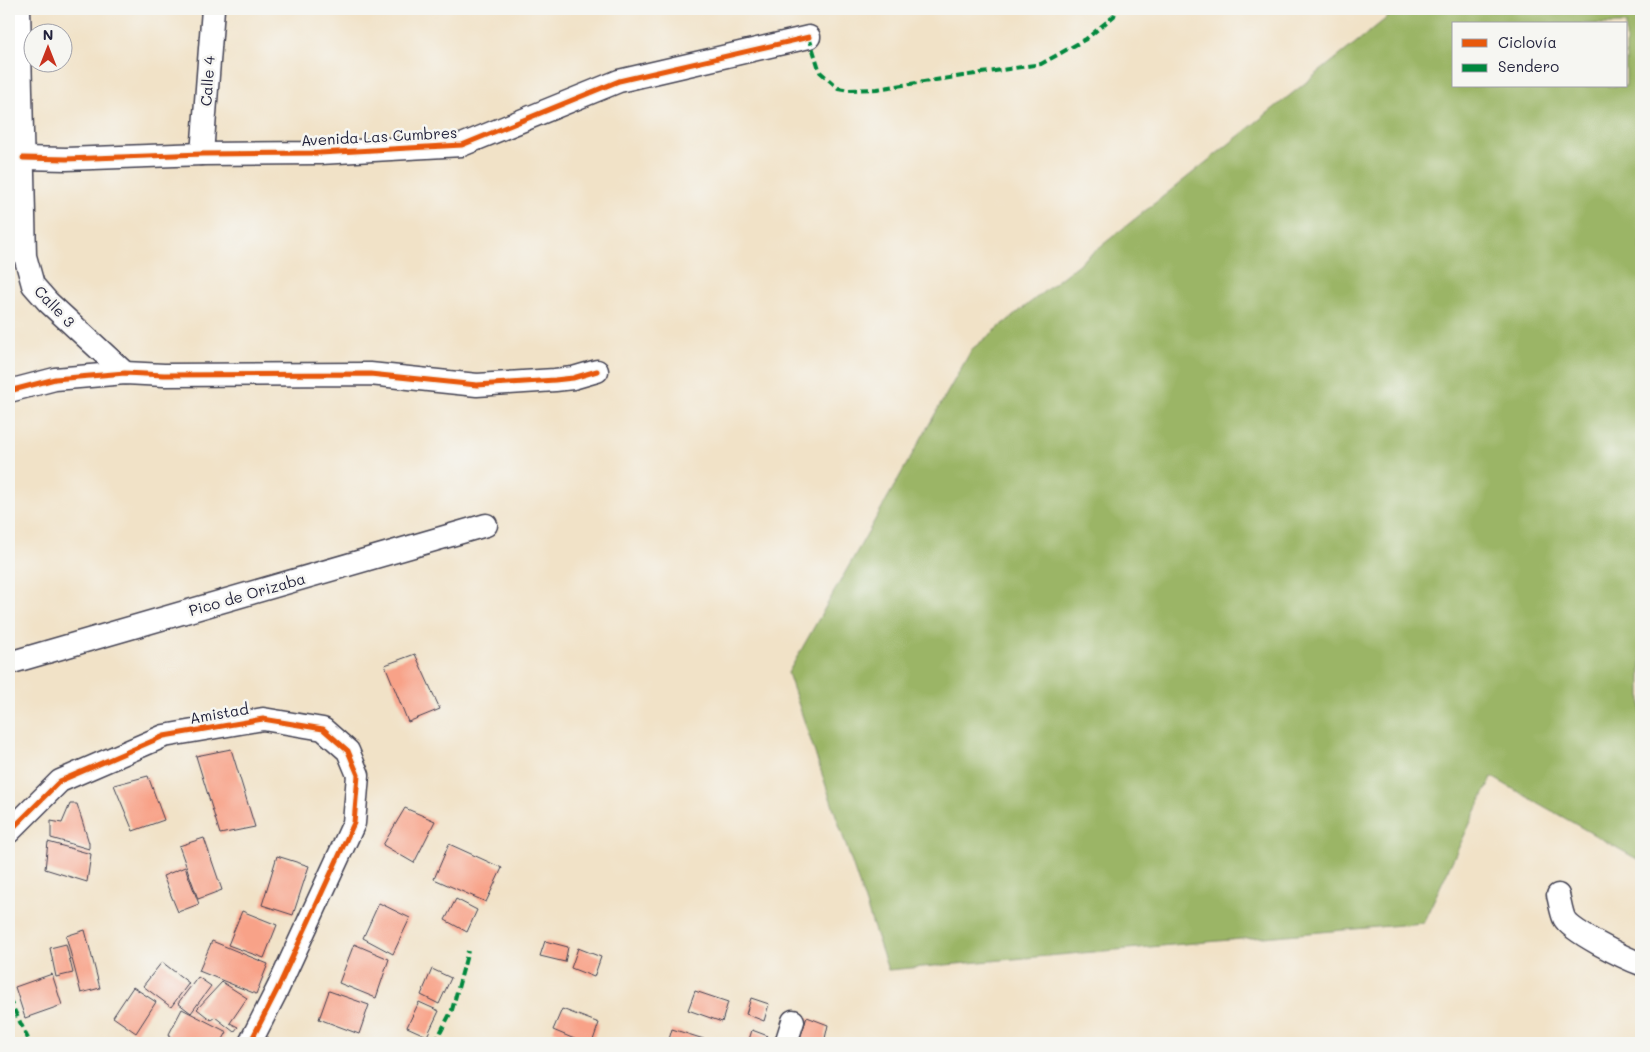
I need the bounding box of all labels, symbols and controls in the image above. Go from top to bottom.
north arrow [22,22,72,72]
legend [1452,22,1628,88]
text: N [43,25,53,44]
text: Ciclovía [1498,32,1557,52]
street label: Calle 4 [195,55,219,107]
text: Sendero [1498,56,1559,76]
street label: Avenida Las Cumbres [300,122,458,150]
street label: Calle 3 [30,281,80,331]
street label: Pico de Orizaba [186,568,308,620]
street label: Amistad [188,698,250,728]

